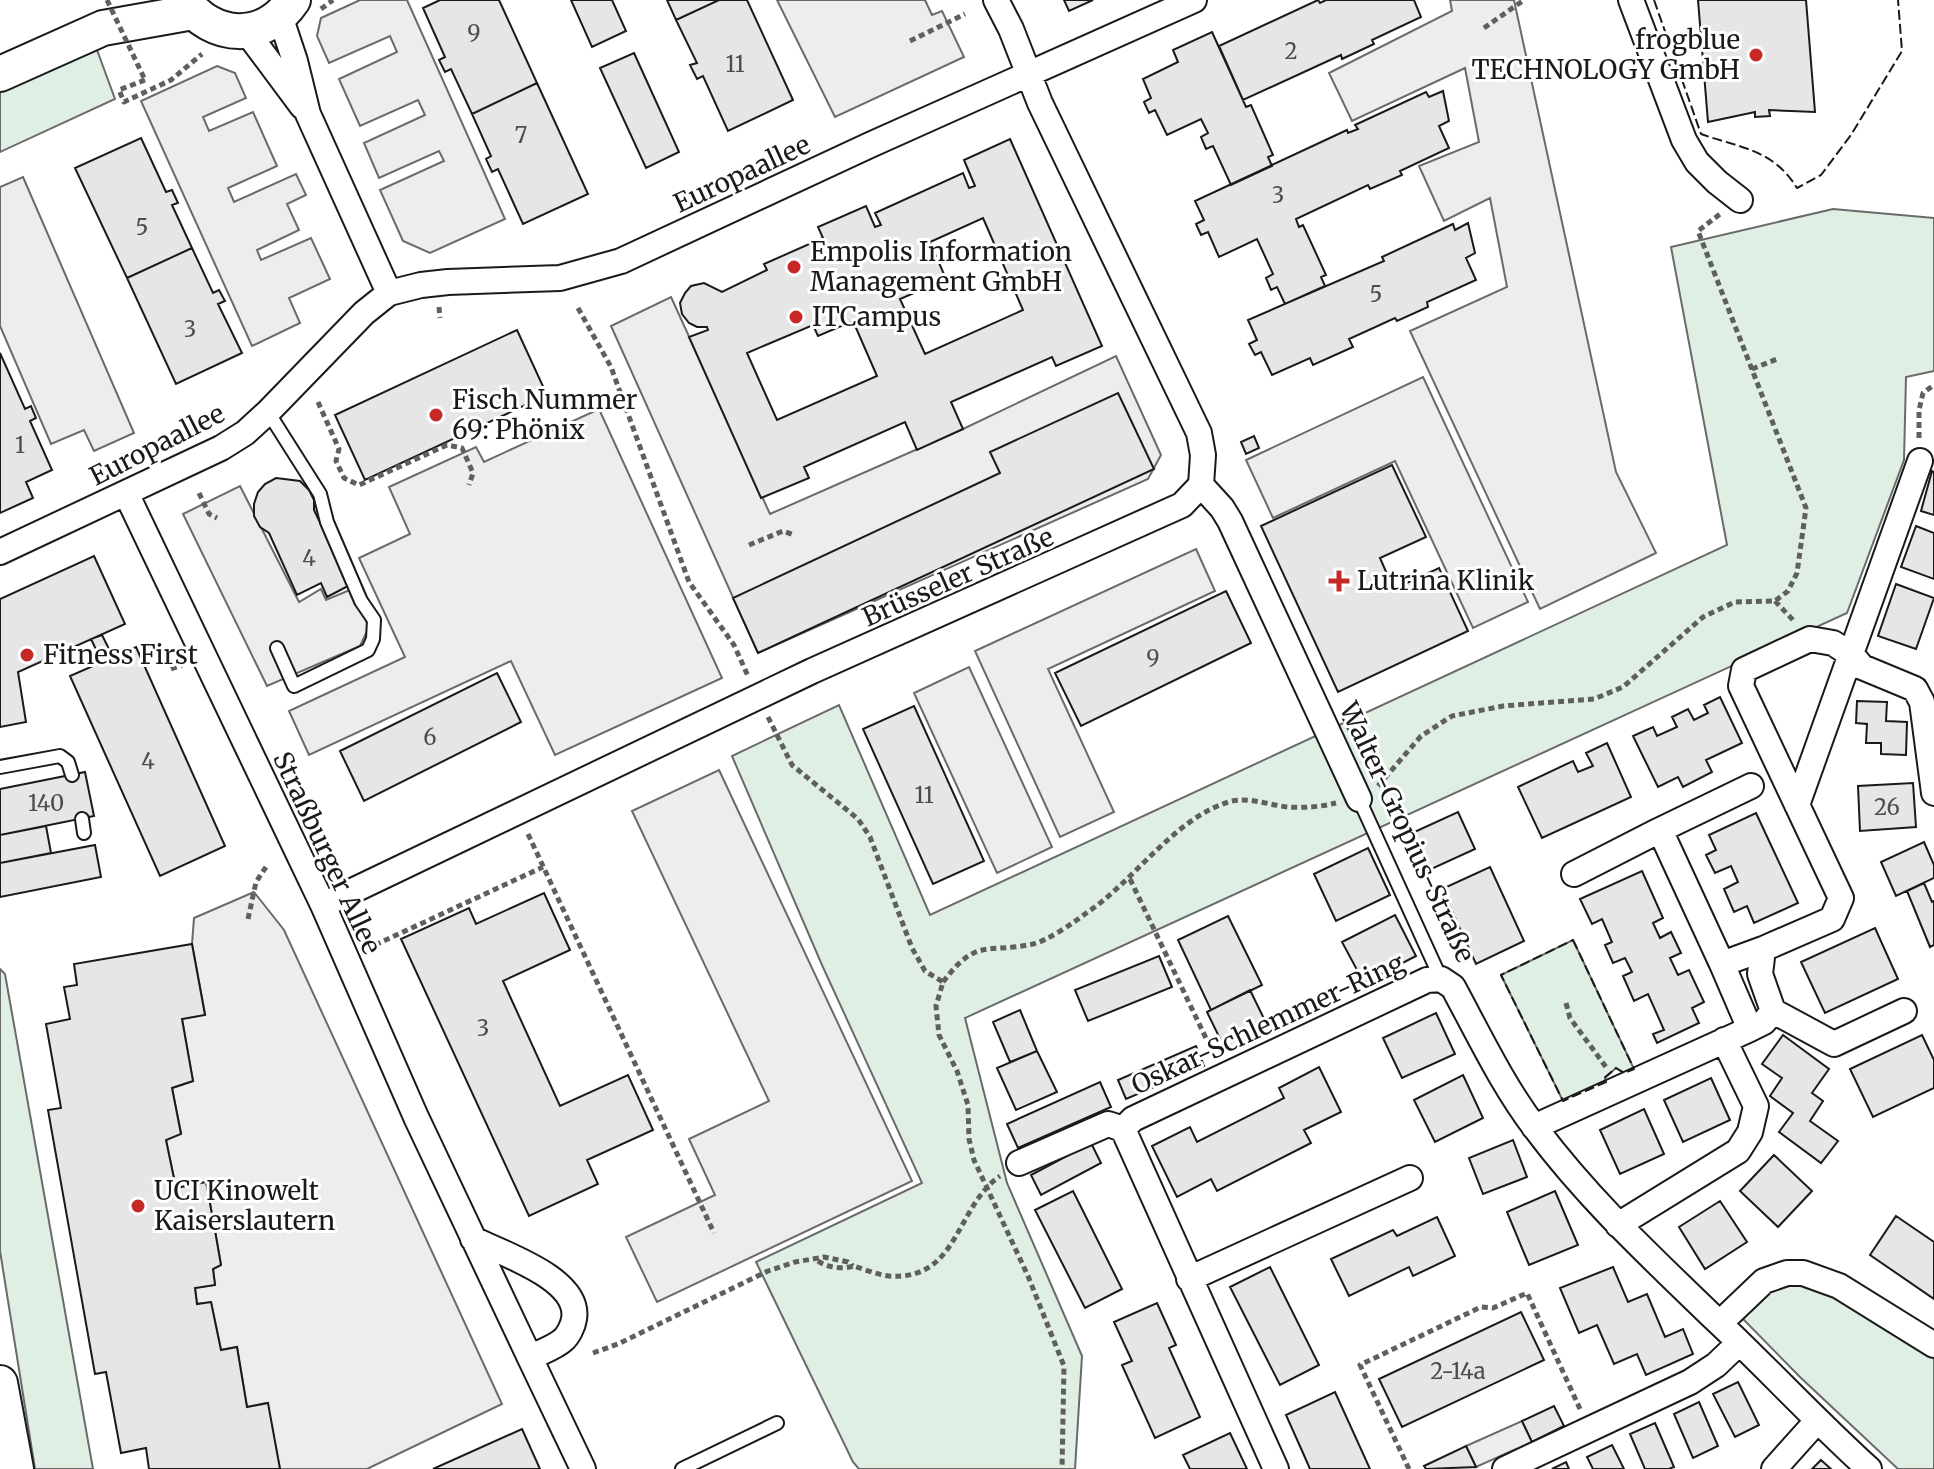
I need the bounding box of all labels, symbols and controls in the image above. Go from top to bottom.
house number: 9 [467,19,481,47]
place label: frogblue TECHNOLOGY GmbH [1471,23,1740,86]
house number: 2 [1284,37,1298,65]
marker: frogblue TECHNOLOGY GmbH [1747,46,1765,64]
house number: 11 [725,50,745,78]
house number: 7 [515,121,527,149]
street label: Europaallee [668,128,815,220]
house number: 3 [1272,181,1284,209]
house number: 5 [136,213,148,241]
place label: Empolis Information Management GmbH [810,235,1072,298]
marker: Empolis Information Management GmbH [785,258,803,276]
house number: 5 [1370,280,1382,308]
place label: ITCampus [812,300,941,333]
marker: ITCampus [787,308,805,326]
house number: 3 [184,315,196,343]
place label: Fisch Nummer 69: Phönix [452,383,638,446]
street label: Europaallee [84,397,230,493]
marker: Fisch Nummer 69: Phönix [427,406,445,424]
house number: 1 [15,431,25,459]
street label: Brüsseler Straße [857,520,1058,633]
house number: 4 [302,544,316,572]
place label: Lutrina Klinik [1357,564,1535,597]
marker: Lutrina Klinik [1328,570,1350,592]
place label: Fitness First [43,638,198,671]
house number: 9 [1146,644,1160,672]
marker: Fitness First [18,646,36,664]
street label: Walter-Gropius-Straße [1332,695,1482,967]
house number: 6 [423,723,437,751]
street label: Straßburger Allee [266,746,389,959]
house number: 4 [141,747,155,775]
house number: 11 [914,781,934,809]
house number: 140 [28,789,64,817]
house number: 26 [1874,793,1900,821]
street label: Oskar-Schlemmer-Ring [1126,946,1410,1101]
house number: 3 [477,1014,489,1042]
place label: UCI Kinowelt Kaiserslautern [154,1174,335,1237]
marker: UCI Kinowelt Kaiserslautern [129,1197,147,1215]
house number: 2-14a [1430,1357,1486,1385]

